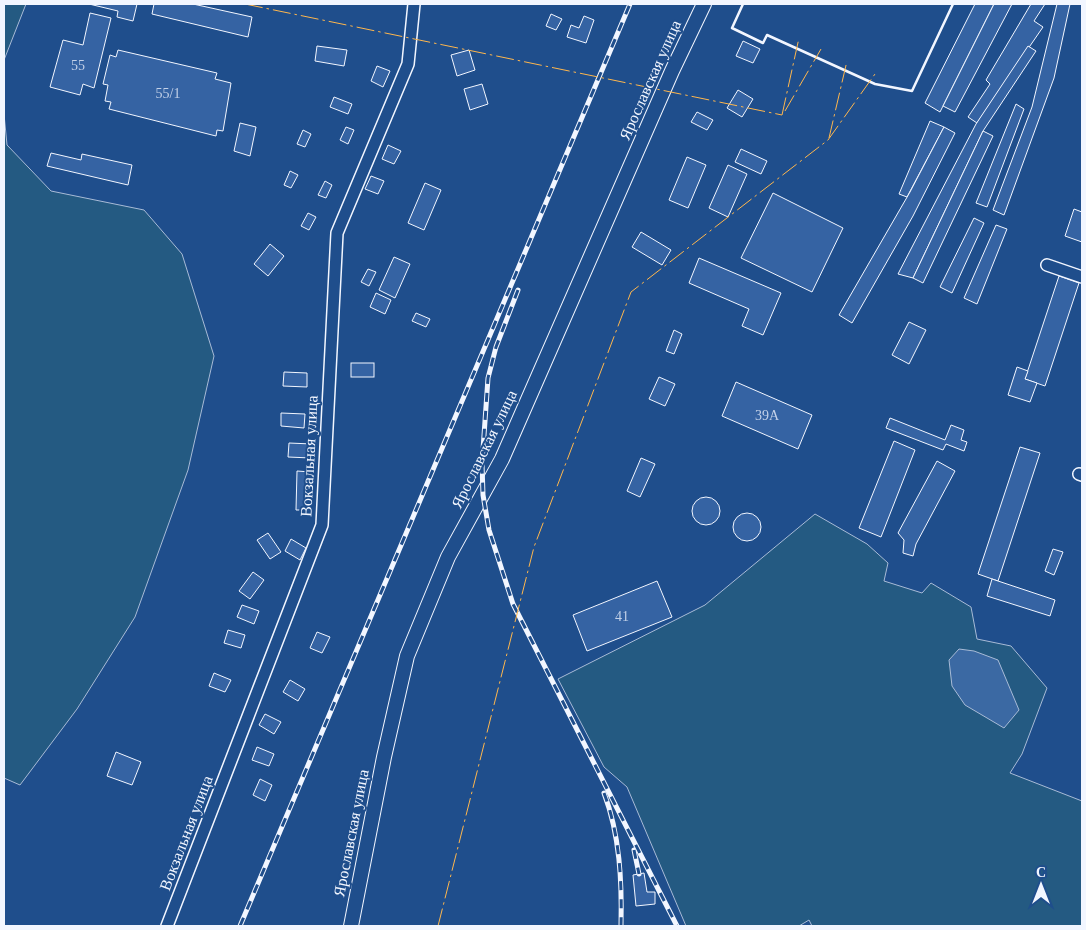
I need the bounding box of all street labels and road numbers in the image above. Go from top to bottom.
street label: Ярославская улица [616,17,685,143]
street label: Ярославская улица [448,387,521,511]
street label: Вокзальная улица [297,395,322,517]
street label: Ярославская улица [330,768,373,898]
street label: Вокзальная улица [156,773,217,893]

